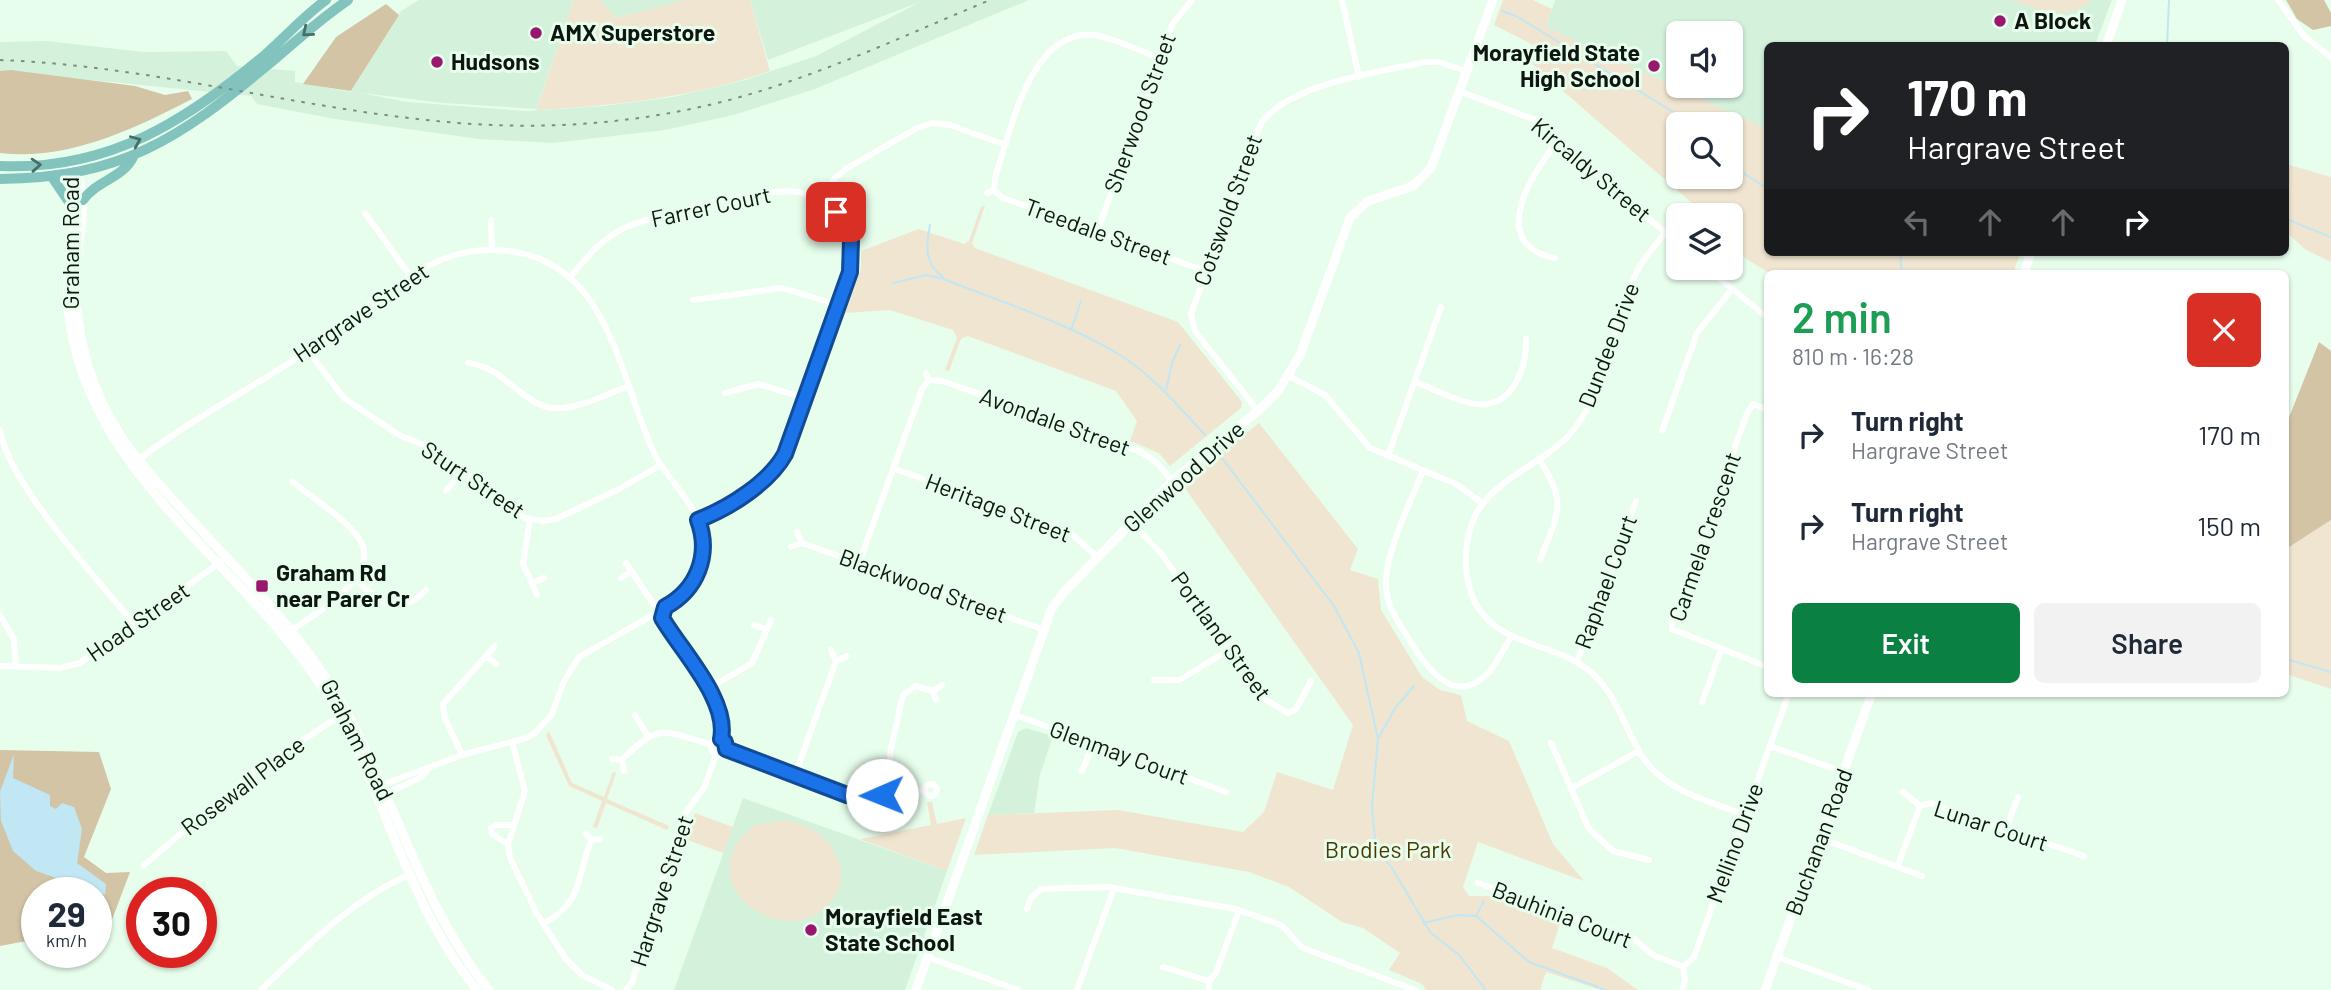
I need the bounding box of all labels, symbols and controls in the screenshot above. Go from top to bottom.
place label: A Block [2014,6,2091,34]
marker: A Block [1992,13,2008,29]
place label: AMX Superstore [550,18,715,46]
map controls [1666,21,1743,280]
button: sound [1666,21,1743,98]
one-way arrow [302,24,315,36]
marker: AMX Superstore [528,25,544,41]
street label: Sherwood Street [1097,29,1181,196]
place label: Morayfield State High School [1473,38,1640,92]
place label: Hudsons [451,47,539,75]
marker: Hudsons [429,54,445,70]
marker: Morayfield State High School [1646,58,1662,74]
text: 170 m [1907,67,2027,126]
icon: right [1792,70,1883,161]
street label: Kircaldy Street [1526,111,1657,227]
button: search [1666,112,1743,189]
text: Hargrave Street [1907,127,2126,165]
street label: Cotswold Street [1187,130,1267,289]
one-way arrow [129,135,142,149]
one-way arrow [31,158,42,173]
street label: Graham Road [56,177,84,309]
street label: Farrer Court [648,180,773,232]
pin [806,182,866,242]
street label: Treedale Street [1021,192,1175,271]
icon: arrive [817,193,855,231]
button: layers [1666,203,1743,280]
icon: left [1898,203,1936,241]
icon: ahead [1971,203,2009,241]
icon: ahead [2044,203,2082,241]
icon: right [2117,203,2155,241]
street label: Hargrave Street [287,257,433,368]
street label: Dundee Drive [1571,278,1645,411]
text: 2 min [1792,291,1892,341]
button: close [2187,293,2261,367]
text: 810 m · 16:28 [1792,342,1914,370]
street label: Avondale Street [976,381,1134,461]
text: Turn right [1851,405,1964,436]
street label: Glenwood Drive [1117,414,1250,538]
icon: right [1792,416,1830,454]
text: 170 m [2198,419,2261,450]
street label: Sturt Street [417,434,531,524]
text: Hargrave Street [1851,436,2008,464]
street label: Carmela Crescent [1662,448,1746,625]
street label: Heritage Street [922,466,1075,548]
text: Turn right [1851,496,1964,527]
icon: right [1792,507,1830,545]
text: 150 m [2197,510,2261,541]
street label: Raphael Court [1568,511,1642,653]
text: Hargrave Street [1851,527,2008,555]
street label: Blackwood Street [836,542,1011,628]
place label: Graham Rd near Parer Cr [276,558,410,612]
street label: Portland Street [1166,566,1278,705]
street label: Hoad Street [81,576,194,667]
marker: Graham Rd near Parer Cr [254,578,270,594]
button: Exit [1792,603,2020,683]
button: Share [2034,603,2261,683]
street label: Graham Road [315,674,401,805]
street label: Glenmay Court [1046,714,1193,790]
street label: Rosewall Place [175,730,310,841]
position arrow [845,758,919,832]
street label: Buchanan Road [1778,764,1858,919]
street label: Mellino Drive [1699,779,1769,907]
street label: Lunar Court [1931,793,2052,857]
street label: Hargrave Street [623,812,699,970]
park label: Brodies Park [1325,835,1451,863]
street label: Bauhinia Court [1489,875,1636,953]
speed limit sign: 30 [126,877,217,968]
text: 29 [47,892,86,934]
place label: Morayfield East State School [825,902,983,956]
marker: Morayfield East State School [803,922,819,938]
text: km/h [46,929,87,951]

